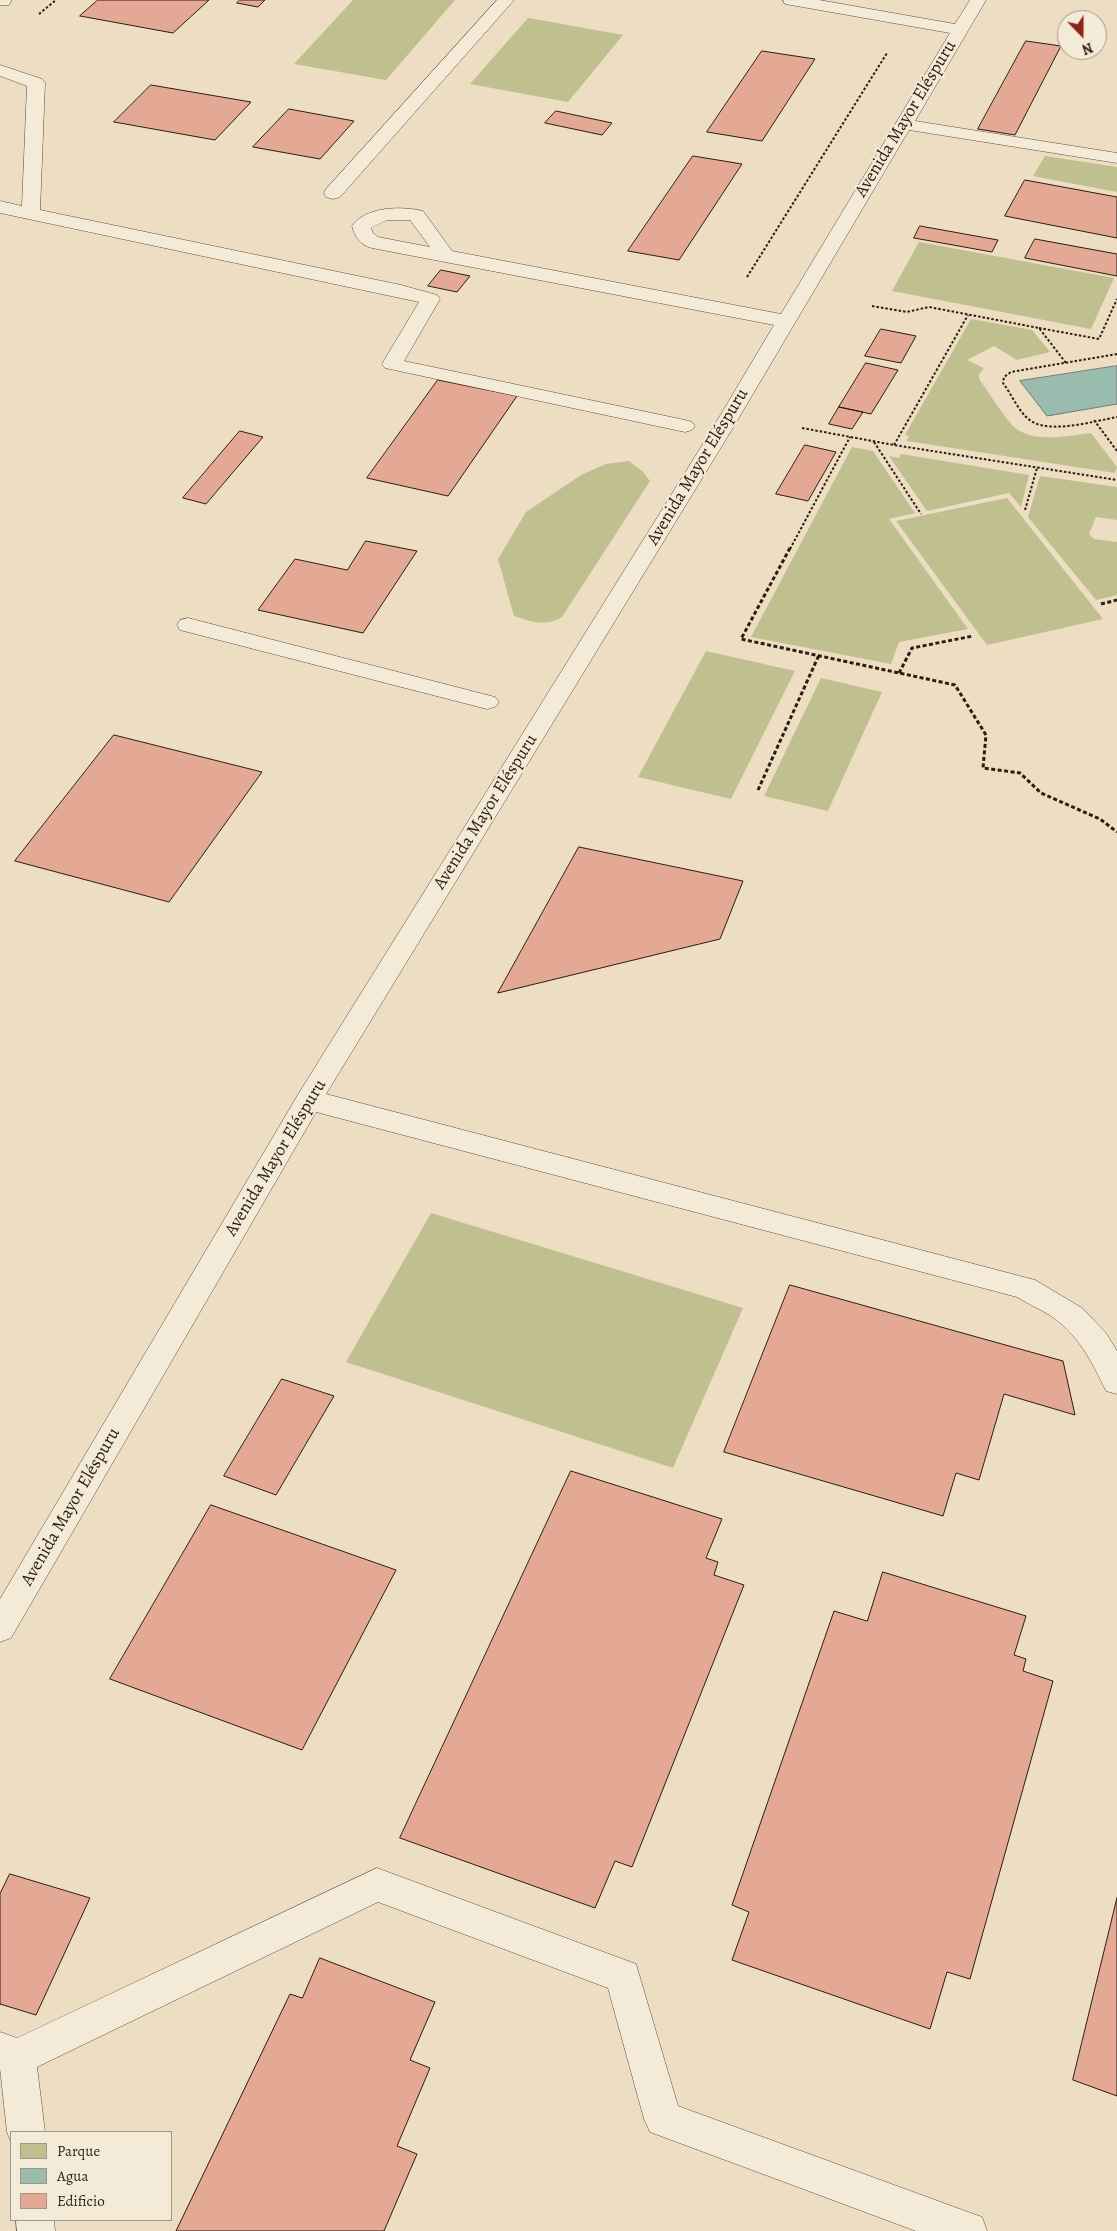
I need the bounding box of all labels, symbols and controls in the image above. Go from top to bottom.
north arrow [1057,10,1107,60]
street label: Avenida Mayor Eléspuru [851,37,961,201]
text: N [1079,38,1096,59]
street label: Avenida Mayor Eléspuru [643,385,753,549]
street label: Avenida Mayor Eléspuru [429,730,543,894]
street label: Avenida Mayor Eléspuru [221,1076,331,1240]
street label: Avenida Mayor Eléspuru [17,1424,125,1590]
legend [10,2131,172,2221]
text: Parque [57,2141,100,2161]
text: Agua [57,2166,88,2186]
text: Edificio [57,2191,105,2211]

